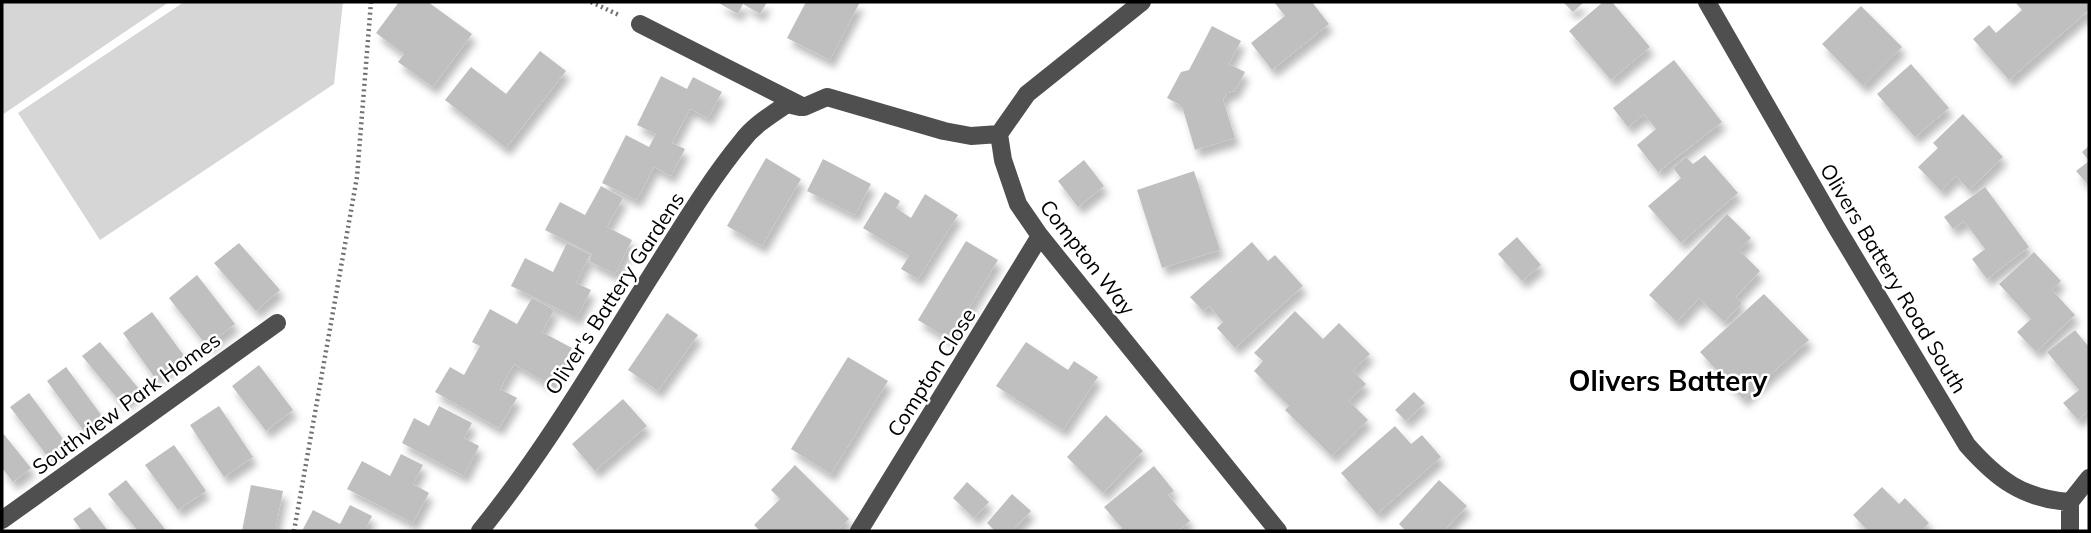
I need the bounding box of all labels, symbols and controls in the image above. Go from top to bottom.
street label: Olivers Battery Road South [1815,158,1973,398]
street label: Oliver's Battery Gardens [539,187,689,399]
street label: Compton Way [1035,194,1141,320]
street label: Compton Close [881,303,981,441]
street label: Southview Park Homes [27,326,225,480]
district label: Olivers Battery [1569,363,1768,398]

